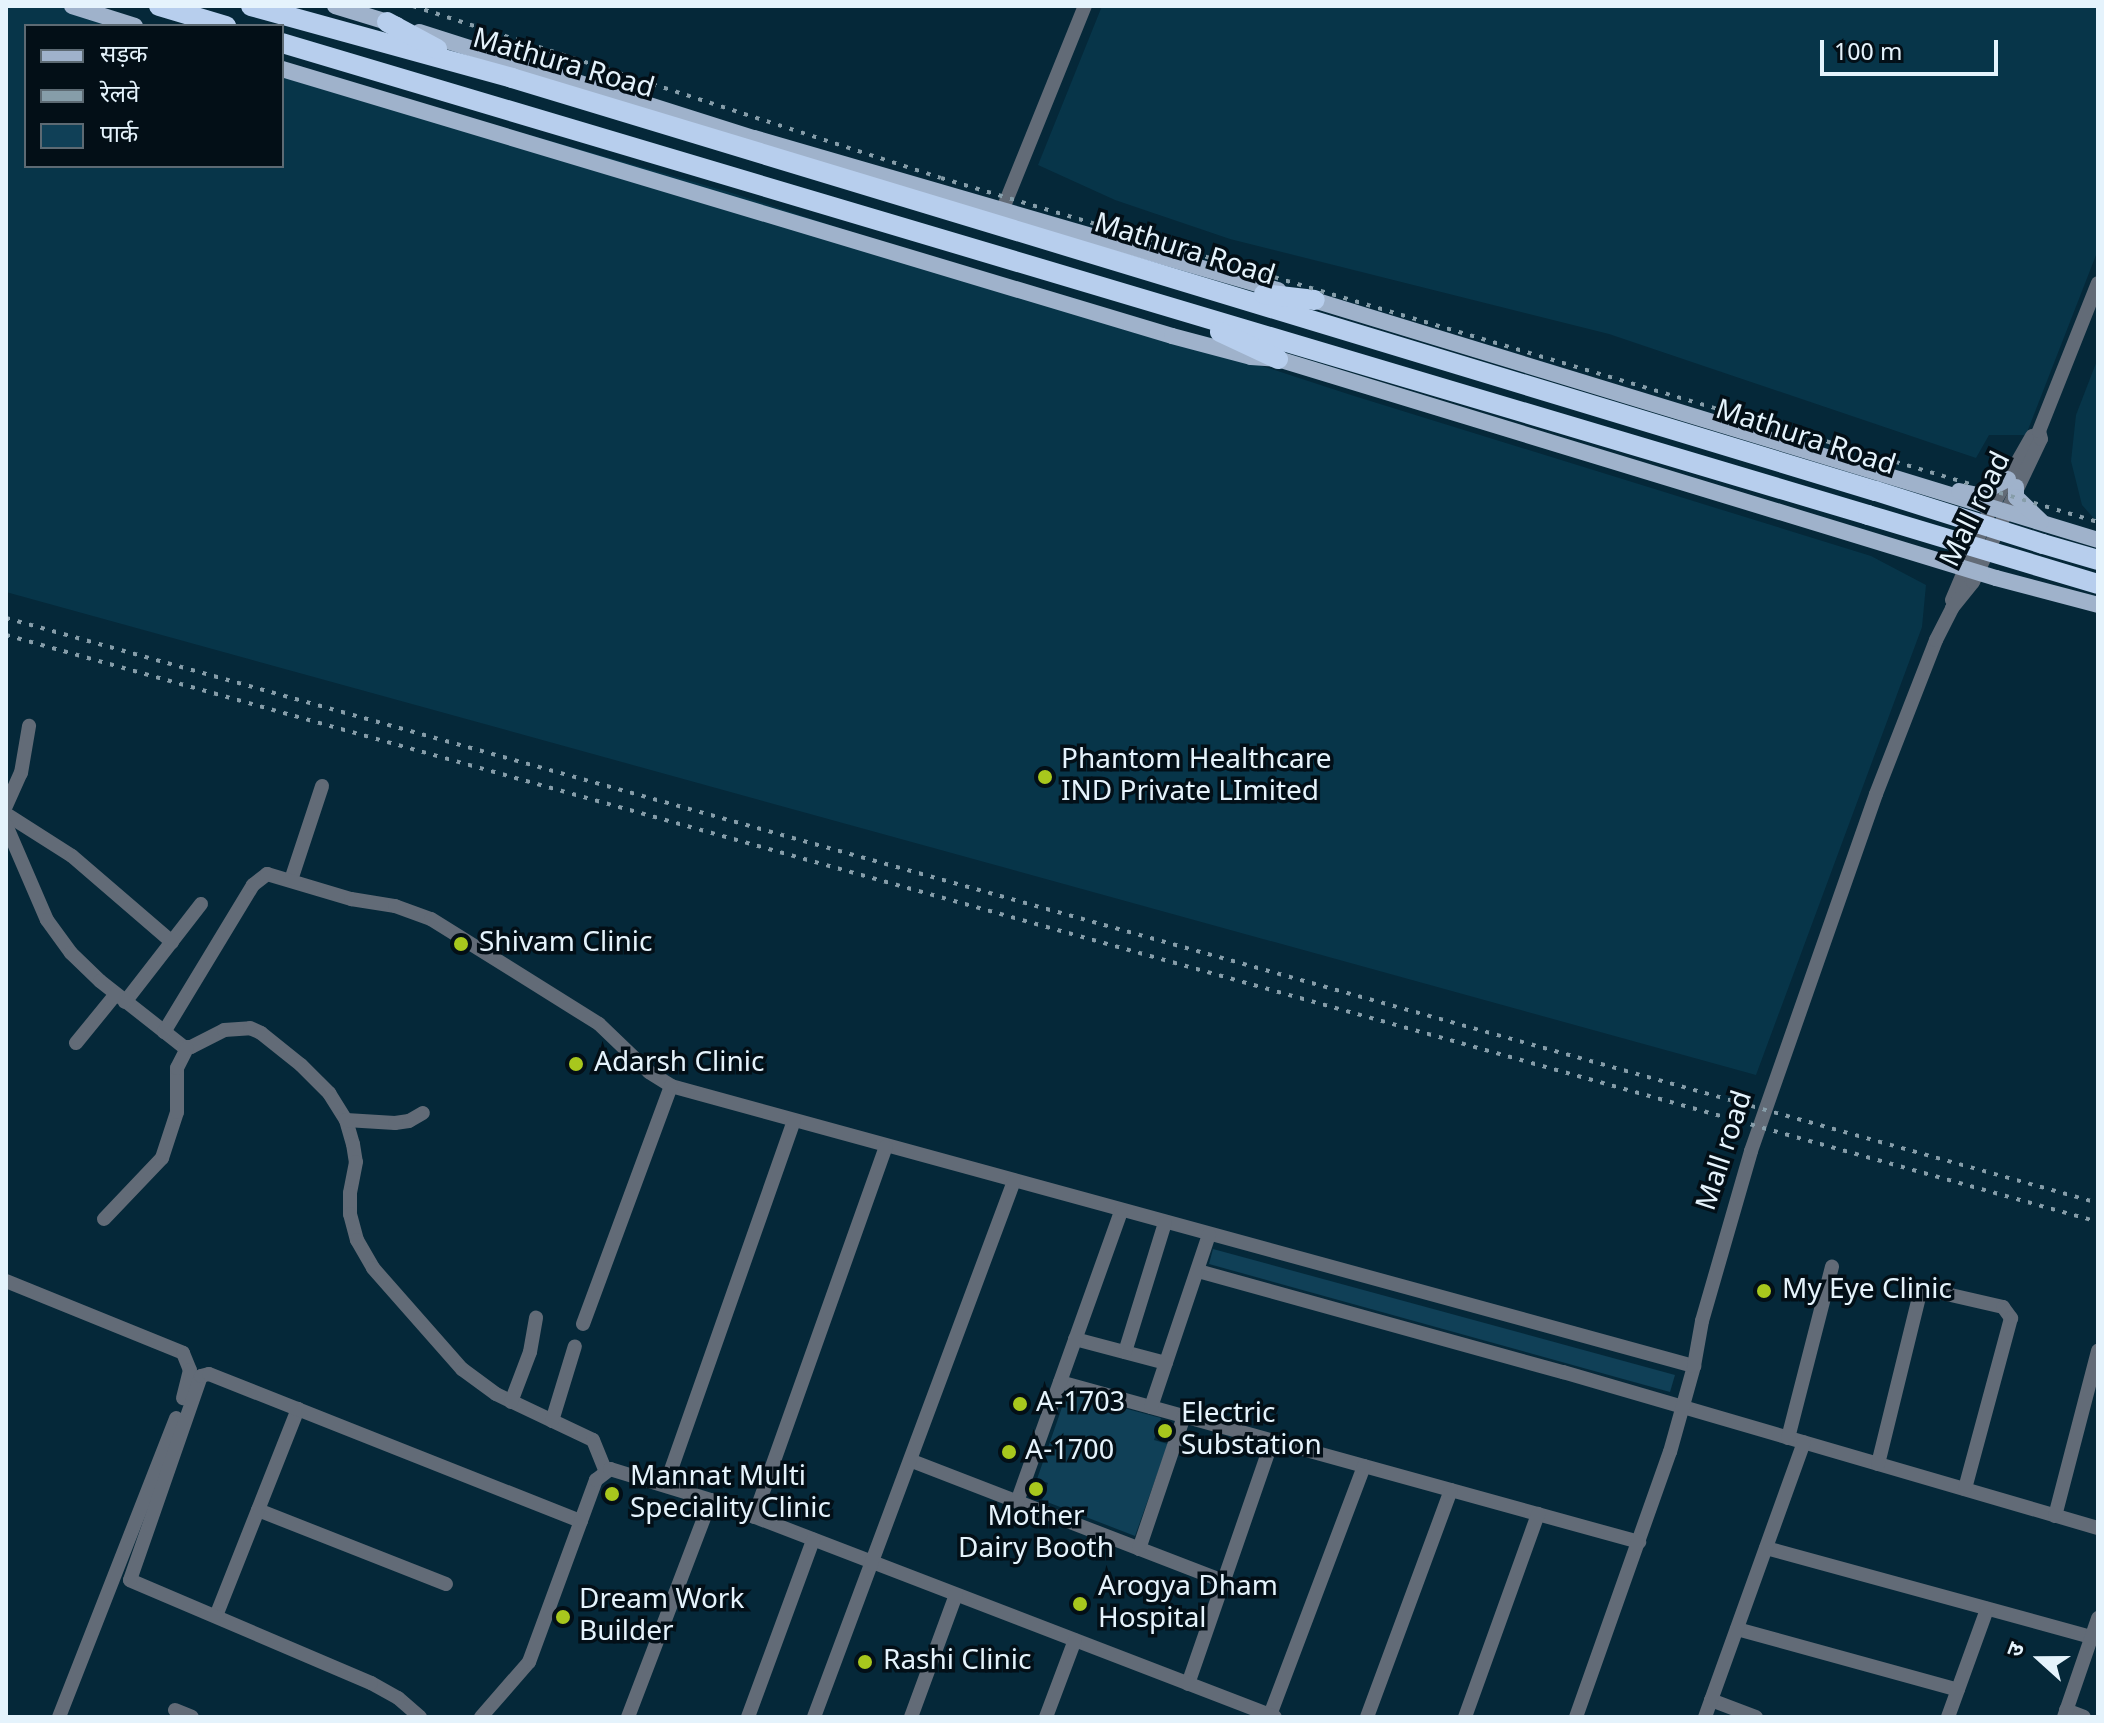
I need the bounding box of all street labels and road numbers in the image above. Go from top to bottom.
street label: Mathura Road [468,23,658,107]
street label: Mathura Road [1090,208,1278,294]
street label: Mathura Road [1711,394,1899,484]
street label: Mall road [1935,447,2019,573]
street label: Mall road [1691,1087,1761,1215]

